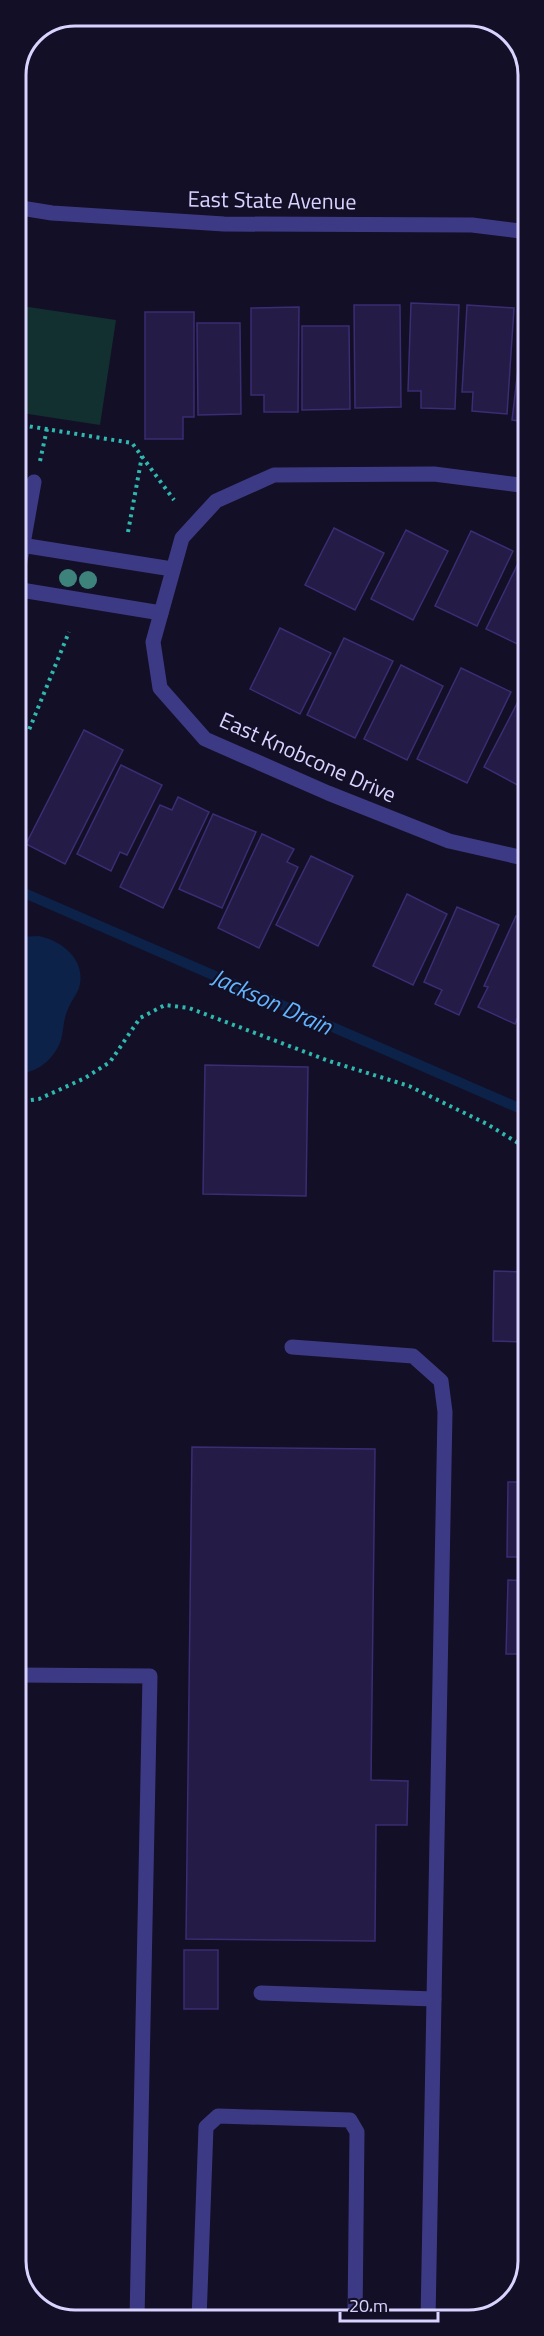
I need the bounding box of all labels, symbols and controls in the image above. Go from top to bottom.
street label: East State Avenue [187,182,357,218]
street label: East Knobcone Drive [214,703,402,811]
water label: Jackson Drain [206,958,339,1044]
scale bar [340,2285,438,2323]
text: 20 m [349,2292,388,2319]

